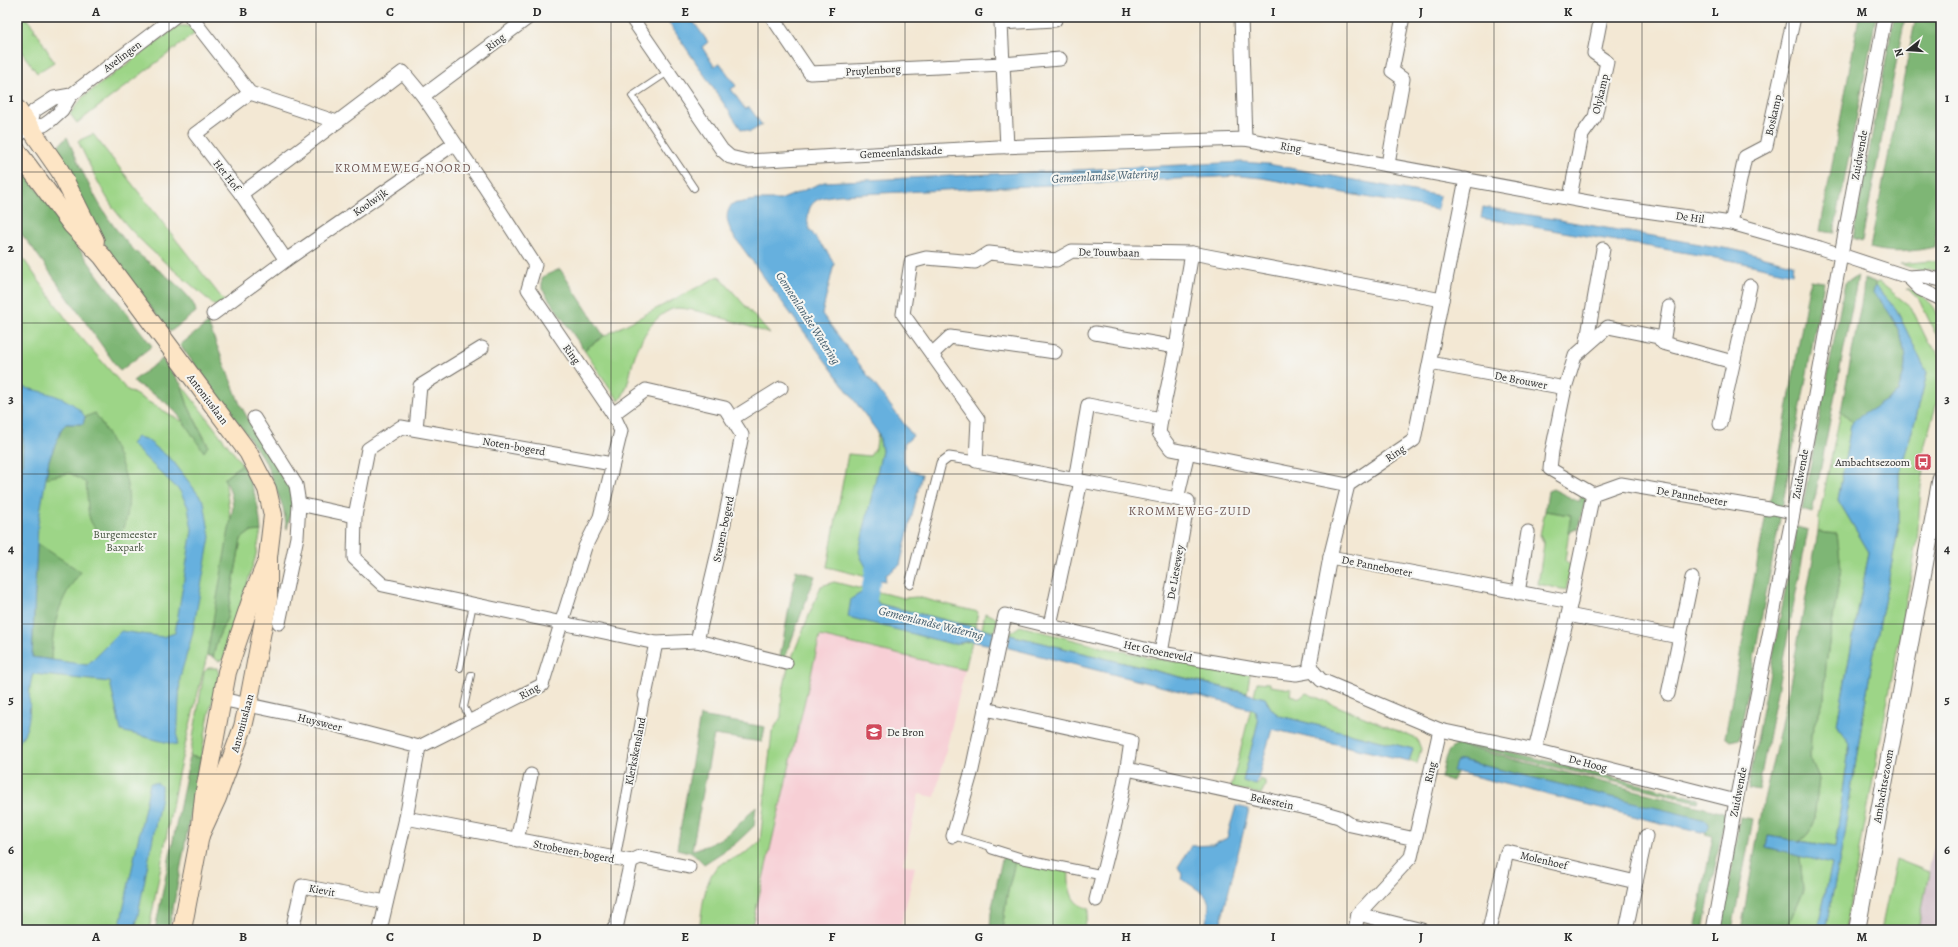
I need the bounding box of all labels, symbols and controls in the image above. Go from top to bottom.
text: A [91,3,101,20]
text: B [239,3,247,20]
text: C [386,3,394,20]
text: D [532,3,542,20]
text: E [681,3,689,20]
text: F [829,3,836,20]
text: G [975,3,983,20]
text: H [1121,3,1131,20]
text: I [1271,3,1276,20]
text: J [1419,3,1423,20]
text: K [1564,3,1573,20]
text: L [1712,3,1719,20]
text: M [1857,3,1868,20]
street label: Ring [482,30,509,55]
north arrow [1888,30,1928,70]
street label: Avelingen [99,37,144,76]
text: N [1891,47,1907,59]
street label: Pruylenborg [845,62,902,79]
street label: Olykamp [1589,72,1612,116]
text: 1 [9,89,14,106]
text: 1 [1945,89,1950,106]
street label: Boskamp [1761,93,1786,137]
street label: Zuidwende [1848,129,1871,181]
street label: Ring [1279,138,1303,157]
street label: Gemeenlandskade [859,143,943,162]
street label: Het Hof [210,157,244,195]
district label: KROMMEWEG-NOORD [335,160,471,176]
water label: Gemeenlandse Watering [1051,165,1160,187]
street label: Koolwijk [350,185,391,220]
street label: De Hil [1675,208,1706,227]
text: 2 [8,239,15,256]
text: 2 [1944,239,1951,256]
street label: De Touwbaan [1078,244,1140,261]
water label: Gemeenlandse Watering [772,269,844,368]
street label: Ring [559,341,584,368]
street label: De Brouwer [1493,368,1549,393]
street label: Antoniuslaan [183,370,232,428]
text: 3 [8,390,14,407]
text: 3 [1944,390,1950,407]
street label: Noten-bogerd [481,434,547,459]
street label: Ring [1382,441,1409,466]
street label: Zuidwende [1789,448,1812,500]
bus stop icon: Ambachtsezoom [1913,452,1933,472]
place label: Ambachtsezoom [1834,455,1910,470]
street label: De Panneboeter [1655,483,1728,510]
street label: Stenen-bogerd [709,495,738,563]
district label: KROMMEWEG-ZUID [1129,503,1251,519]
park label: Burgemeester Baxpark [93,527,157,555]
text: 4 [8,540,14,557]
text: 4 [1944,540,1950,557]
street label: De Liesewey [1163,544,1188,601]
street label: De Panneboeter [1340,552,1413,581]
water label: Gemeenlandse Watering [877,602,986,644]
street label: Het Groeneveld [1122,637,1194,666]
street label: Ring [516,679,543,703]
text: 5 [8,691,14,708]
text: 5 [1944,691,1950,708]
street label: Antoniuslaan [227,692,257,755]
street label: Huysweer [296,710,344,735]
street label: Klerkskensland [622,716,649,786]
school or university icon: De Bron [864,722,884,742]
place label: De Bron [887,725,924,740]
street label: Ambachtsezoom [1869,748,1897,825]
street label: De Hoog [1567,751,1609,776]
street label: Ring [1421,760,1440,784]
street label: Zuidwende [1726,766,1751,818]
street label: Bekestein [1249,790,1295,813]
street label: Strobenen-bogerd [532,836,616,867]
text: 6 [8,841,14,858]
text: 6 [1944,841,1950,858]
street label: Molenhoef [1519,848,1570,874]
street label: Kievit [307,881,337,900]
text: A [91,928,101,945]
text: B [239,928,247,945]
text: C [386,928,394,945]
text: D [532,928,542,945]
text: E [681,928,689,945]
text: F [829,928,836,945]
text: G [975,928,983,945]
text: H [1121,928,1131,945]
text: I [1271,928,1276,945]
text: J [1419,928,1423,945]
text: K [1564,928,1573,945]
text: L [1712,928,1719,945]
text: M [1857,928,1868,945]

